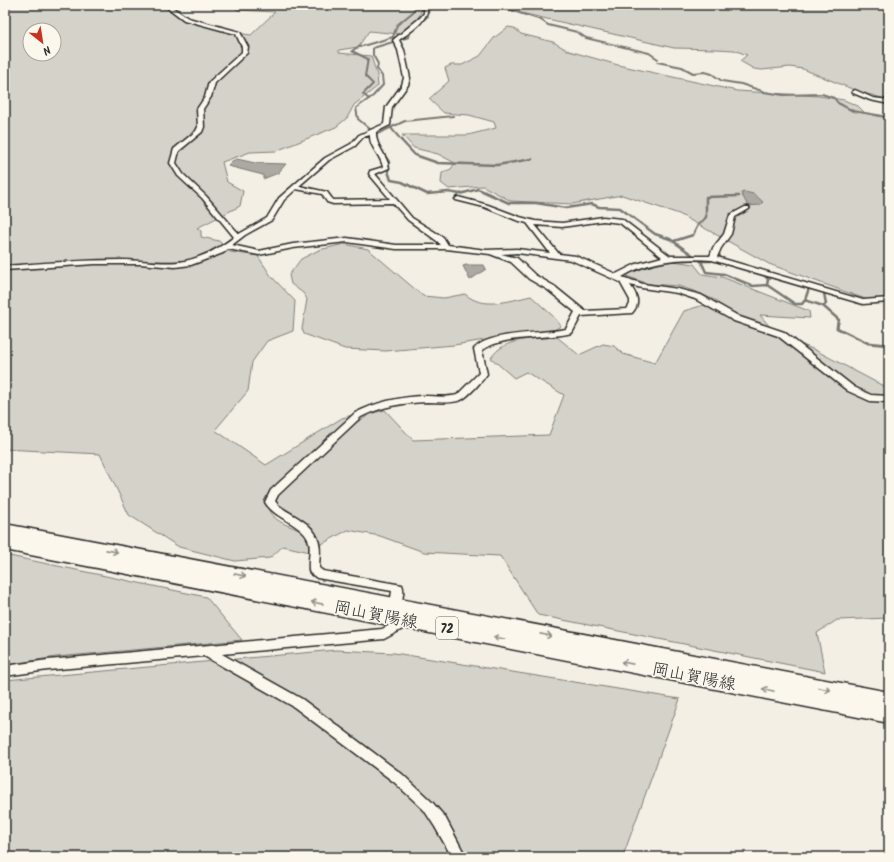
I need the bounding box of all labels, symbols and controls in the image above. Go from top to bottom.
north arrow [22,22,62,62]
text: N [39,40,54,59]
one-way arrow [105,547,118,555]
one-way arrow [233,571,246,579]
street label: 岡山賀陽線 [331,594,420,637]
one-way arrow [311,598,324,606]
road number: 72 [436,617,458,639]
one-way arrow [539,631,552,639]
one-way arrow [493,634,506,642]
street label: 岡山賀陽線 [649,656,738,699]
one-way arrow [621,659,634,667]
one-way arrow [818,685,831,693]
one-way arrow [762,686,775,694]

